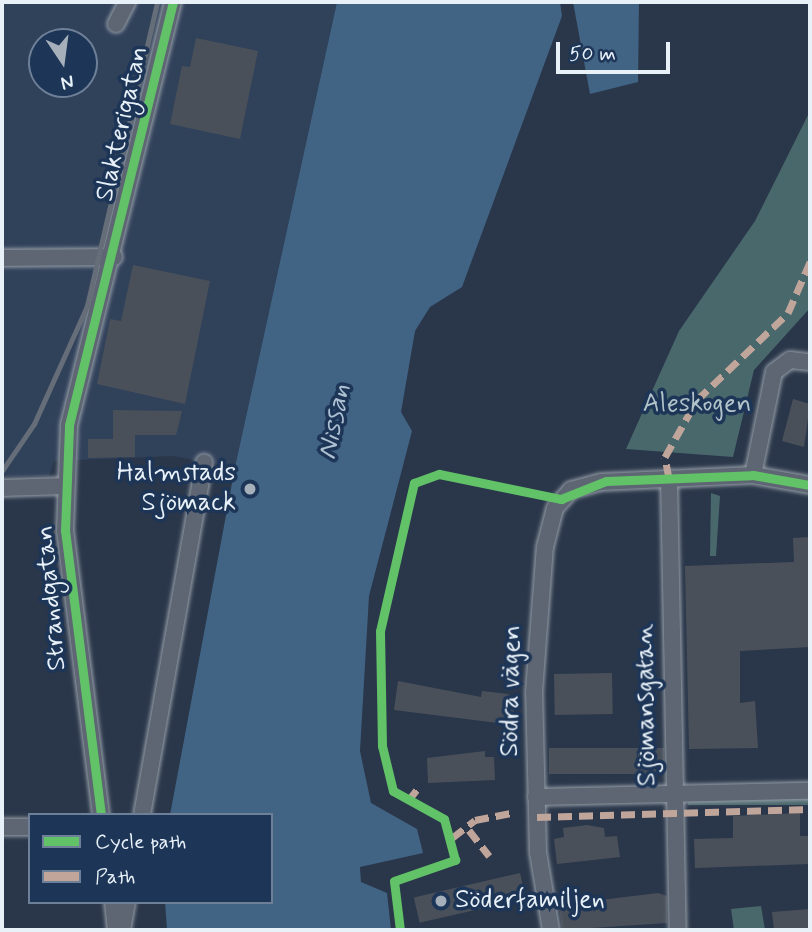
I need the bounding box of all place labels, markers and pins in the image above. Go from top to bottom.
place label: Halmstads Sjömack [117,458,236,520]
marker: Halmstads Sjömack [242,481,258,497]
place label: Söderfamiljen [455,885,605,917]
marker: Söderfamiljen [433,893,449,909]

